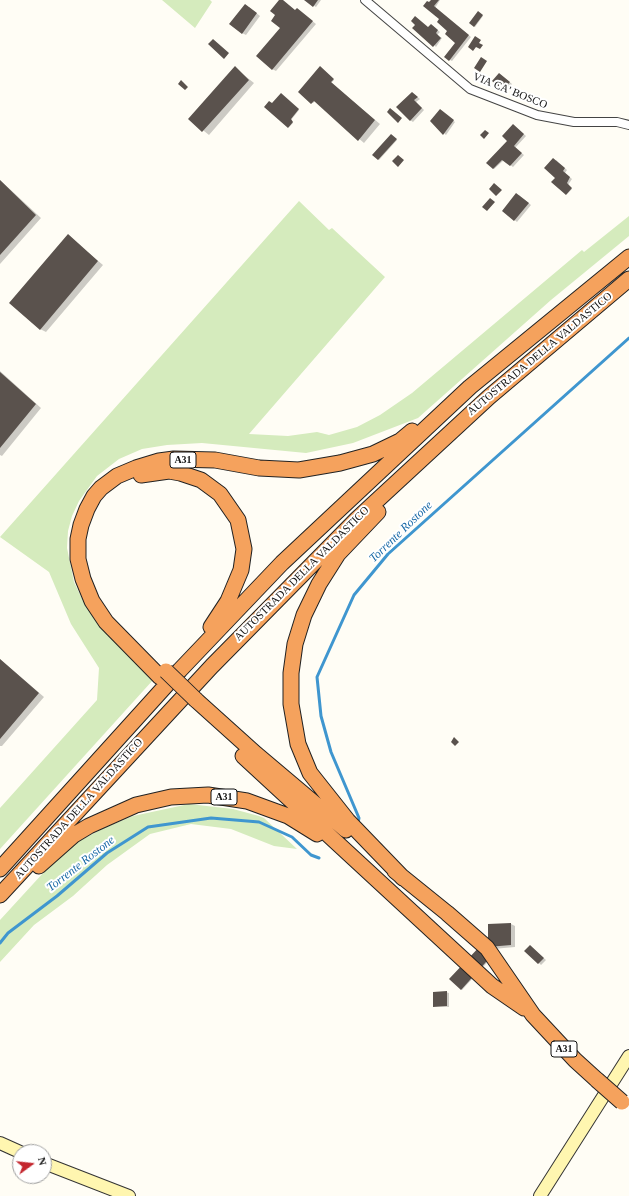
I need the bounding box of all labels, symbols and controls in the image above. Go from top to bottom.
street label: VIA CA' BOSCO [471,70,549,112]
street label: AUTOSTRADA DELLA VALDASTICO [465,290,615,418]
road number: A31 [170,452,196,468]
water label: Torrente Rostone [366,498,436,566]
street label: AUTOSTRADA DELLA VALDASTICO [232,504,372,644]
street label: AUTOSTRADA DELLA VALDASTICO [12,736,146,882]
road number: A31 [211,789,237,805]
water label: Torrente Rostone [44,833,118,895]
road number: A31 [551,1041,577,1057]
north arrow [12,1144,52,1184]
text: N [36,1156,49,1167]

